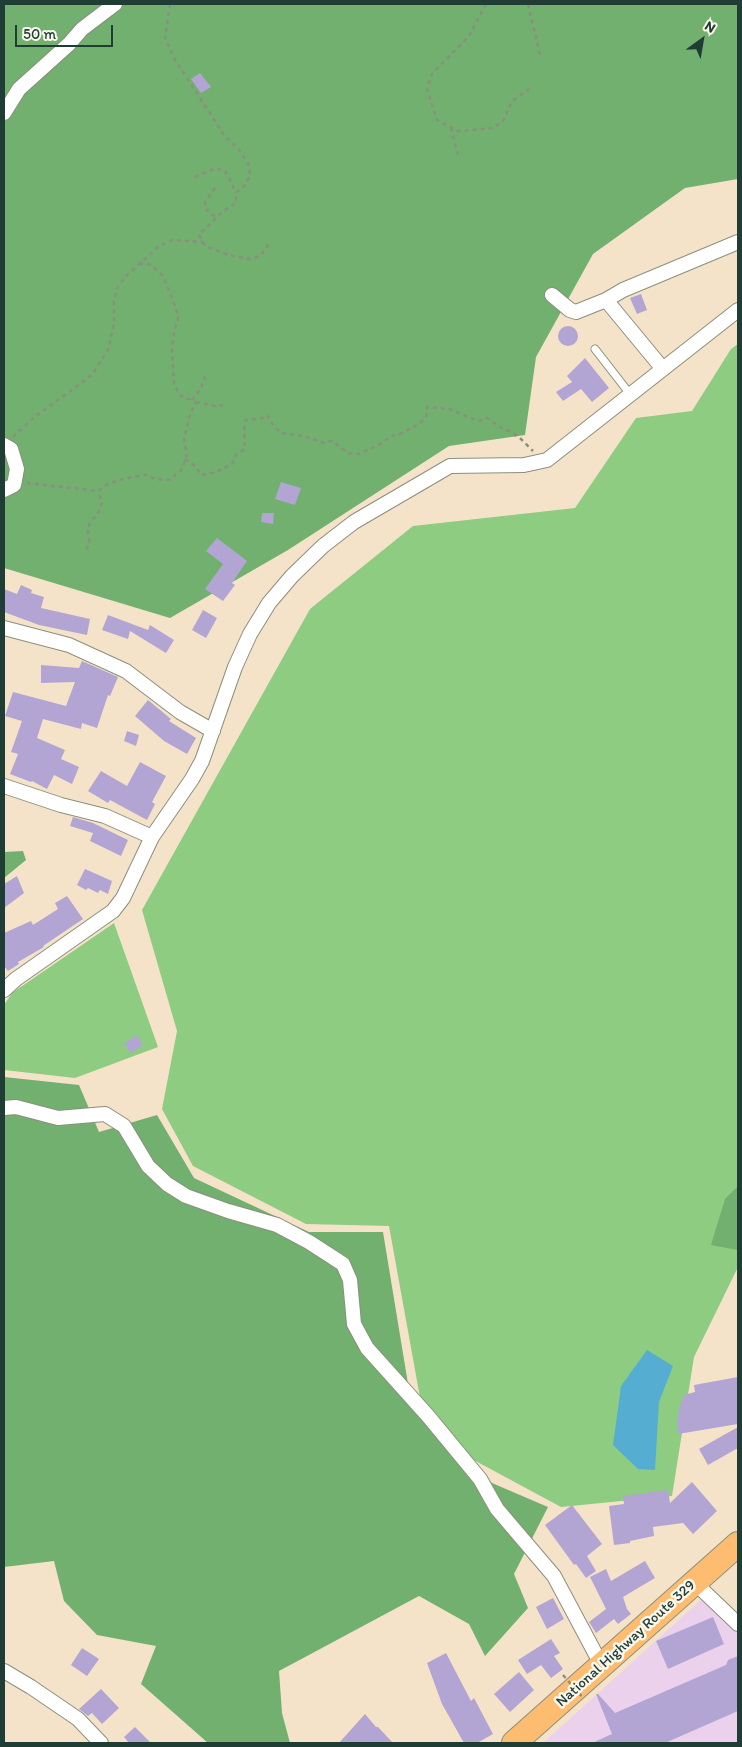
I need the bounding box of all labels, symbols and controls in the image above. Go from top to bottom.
scale bar [18,15,115,47]
north arrow [677,15,727,65]
text: N [702,17,719,37]
text: 50 m [23,25,56,43]
street label: National Highway Route 329 [553,1577,699,1711]

